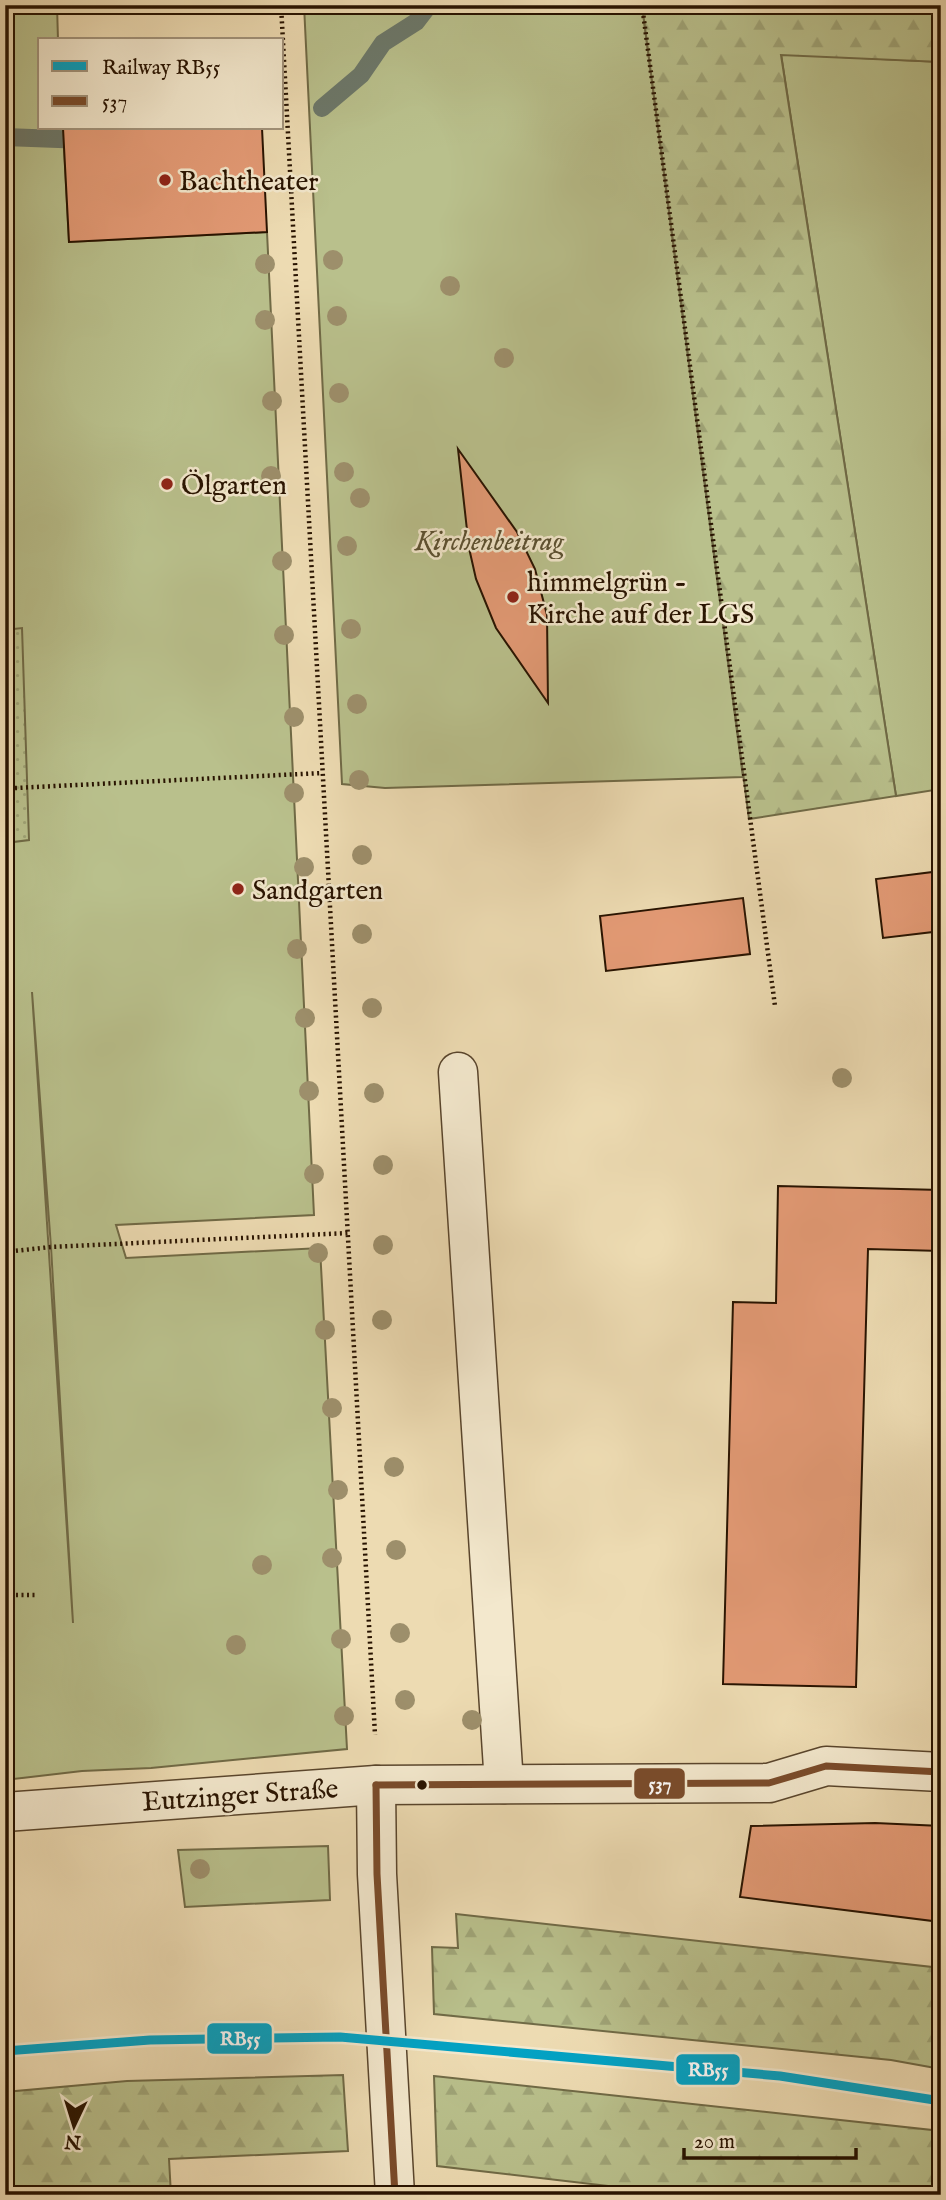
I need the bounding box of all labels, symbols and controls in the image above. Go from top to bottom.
legend [38,38,284,130]
text: Railway RB55 [102,55,221,82]
text: 537 [102,89,127,116]
place label: Bachtheater [179,165,319,200]
marker: Bachtheater [157,172,173,188]
place label: Ölgarten [181,469,287,504]
marker: Ölgarten [159,476,175,492]
park label: Kirchenbeitrag [414,525,565,560]
place label: himmelgrün - Kirche auf der LGS [527,566,754,633]
marker: himmelgrün - Kirche auf der LGS [505,589,521,605]
place label: Sandgarten [252,874,383,909]
marker: Sandgarten [230,881,246,897]
line badge: 537 [633,1767,686,1800]
street label: Eutzinger Straße [141,1772,340,1821]
text: 537 [649,1773,672,1797]
unlabelled marker [415,1778,429,1792]
line badge: RB55 [206,2022,273,2055]
text: RB55 [220,2028,260,2052]
line badge: RB55 [675,2053,741,2086]
text: RB55 [688,2059,728,2083]
north arrow [38,2092,108,2162]
scale bar [684,2116,855,2160]
text: N [63,2128,83,2154]
text: 20 m [694,2129,735,2156]

